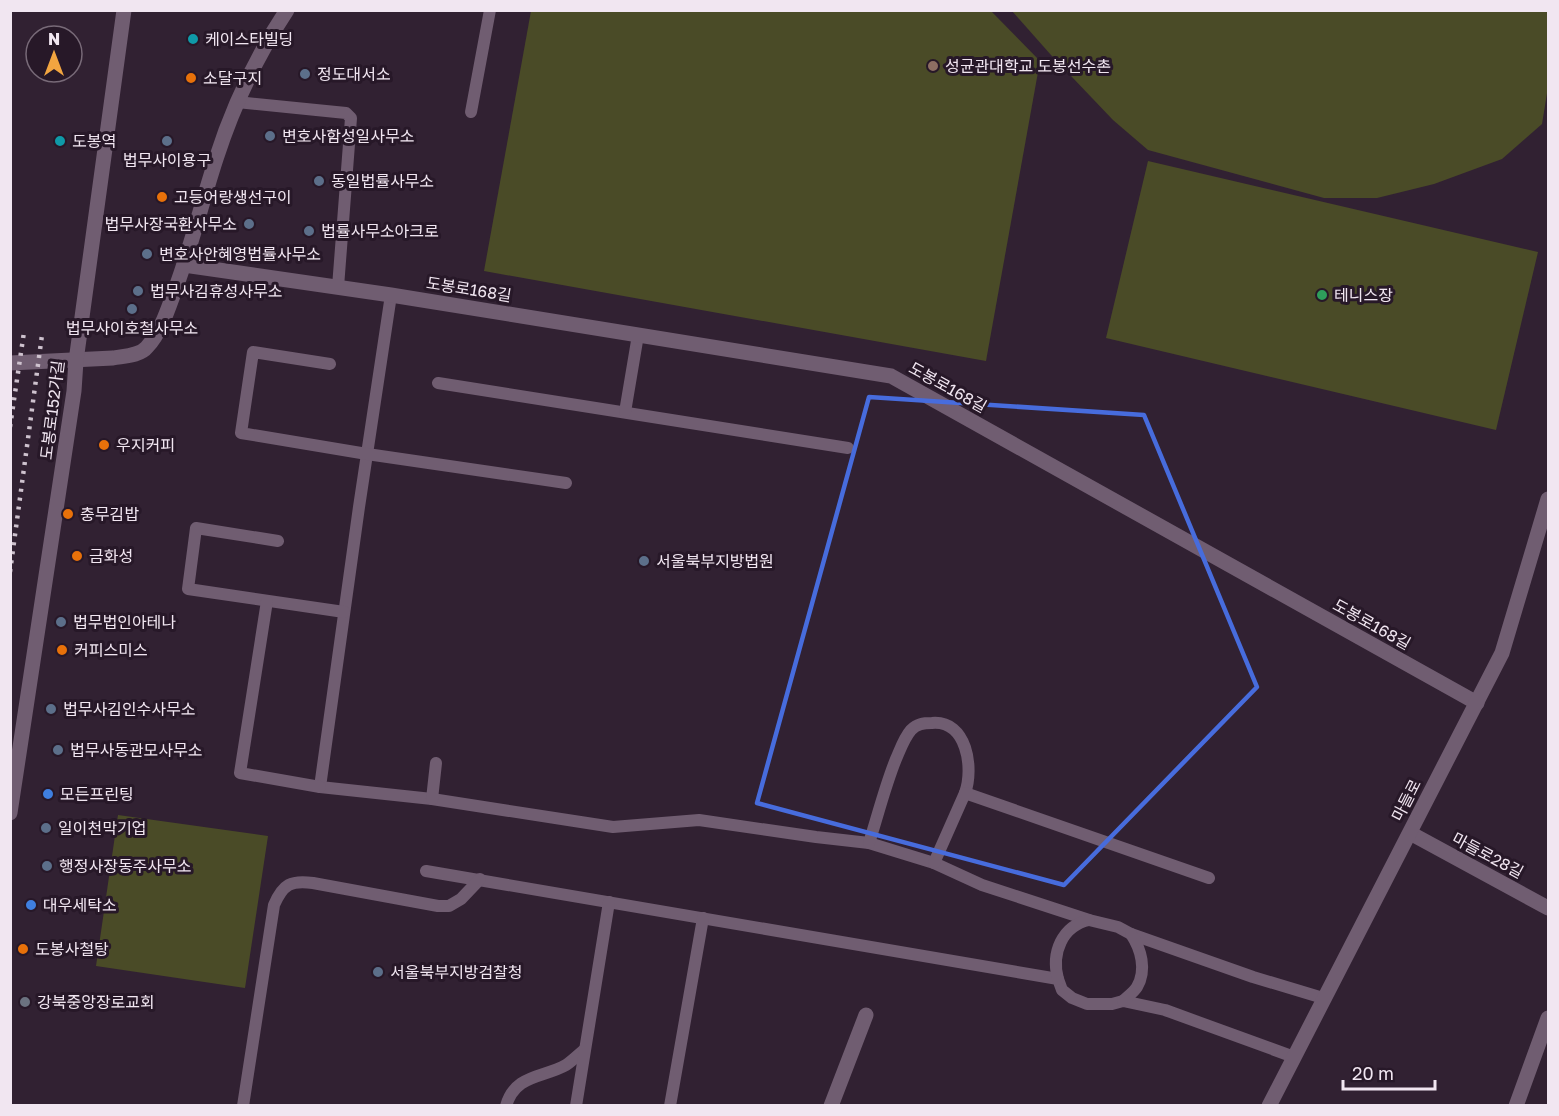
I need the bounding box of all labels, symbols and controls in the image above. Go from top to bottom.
north arrow [24,24,84,84]
text: N [48,29,60,49]
place label: 케이스타빌딩 [205,29,293,49]
marker: 케이스타빌딩 [186,32,200,46]
place label: 성균관대학교 도봉선수촌 [945,56,1111,76]
marker: 성균관대학교 도봉선수촌 [926,59,940,73]
place label: 정도대서소 [317,64,391,84]
marker: 정도대서소 [298,67,312,81]
place label: 소달구지 [203,68,262,88]
marker: 소달구지 [184,71,198,85]
place label: 변호사함성일사무소 [282,126,414,146]
marker: 변호사함성일사무소 [263,129,277,143]
place label: 도봉역 [72,131,116,151]
marker: 도봉역 [53,134,67,148]
marker: 법무사이용구 [160,134,174,148]
place label: 법무사이용구 [123,150,211,170]
place label: 동일법률사무소 [331,171,434,191]
marker: 동일법률사무소 [312,174,326,188]
place label: 고등어랑생선구이 [174,187,292,207]
marker: 고등어랑생선구이 [155,190,169,204]
place label: 법무사장국환사무소 [105,214,237,234]
marker: 법무사장국환사무소 [242,217,256,231]
place label: 법률사무소아크로 [321,221,439,241]
marker: 법률사무소아크로 [302,224,316,238]
place label: 변호사안혜영법률사무소 [159,244,321,264]
marker: 변호사안혜영법률사무소 [140,247,154,261]
street label: 도봉로168길 [425,272,513,306]
place label: 법무사김휴성사무소 [150,281,282,301]
marker: 법무사김휴성사무소 [131,284,145,298]
place label: 테니스장 [1334,285,1393,305]
marker: 테니스장 [1315,288,1329,302]
marker: 법무사이호철사무소 [125,302,139,316]
place label: 법무사이호철사무소 [66,318,198,338]
street label: 도봉로168길 [906,357,990,417]
street label: 도봉로152가길 [36,359,68,461]
place label: 우지커피 [116,435,175,455]
marker: 우지커피 [97,438,111,452]
place label: 충무김밥 [80,504,139,524]
marker: 충무김밥 [61,507,75,521]
place label: 금화성 [89,546,133,566]
marker: 금화성 [70,549,84,563]
place label: 서울북부지방법원 [656,551,774,571]
marker: 서울북부지방법원 [637,554,651,568]
street label: 도봉로168길 [1330,594,1414,654]
place label: 법무법인아테나 [73,612,176,632]
marker: 법무법인아테나 [54,615,68,629]
place label: 커피스미스 [74,640,148,660]
marker: 커피스미스 [55,643,69,657]
place label: 법무사김인수사무소 [63,699,195,719]
marker: 법무사김인수사무소 [44,702,58,716]
place label: 법무사동관모사무소 [70,740,202,760]
marker: 법무사동관모사무소 [51,743,65,757]
street label: 마들로 [1387,776,1425,824]
place label: 모든프린팅 [60,784,134,804]
marker: 모든프린팅 [41,787,55,801]
place label: 일이천막기업 [58,818,146,838]
marker: 일이천막기업 [39,821,53,835]
street label: 마들로28길 [1449,828,1527,882]
place label: 행정사장동주사무소 [59,856,191,876]
marker: 행정사장동주사무소 [40,859,54,873]
place label: 대우세탁소 [43,895,117,915]
marker: 대우세탁소 [24,898,38,912]
place label: 도봉사철탕 [35,939,109,959]
marker: 도봉사철탕 [16,942,30,956]
place label: 서울북부지방검찰청 [390,962,522,982]
marker: 서울북부지방검찰청 [371,965,385,979]
place label: 강북중앙장로교회 [37,992,155,1012]
marker: 강북중앙장로교회 [18,995,32,1009]
scale bar [1343,1053,1434,1091]
text: 20 m [1352,1062,1394,1084]

